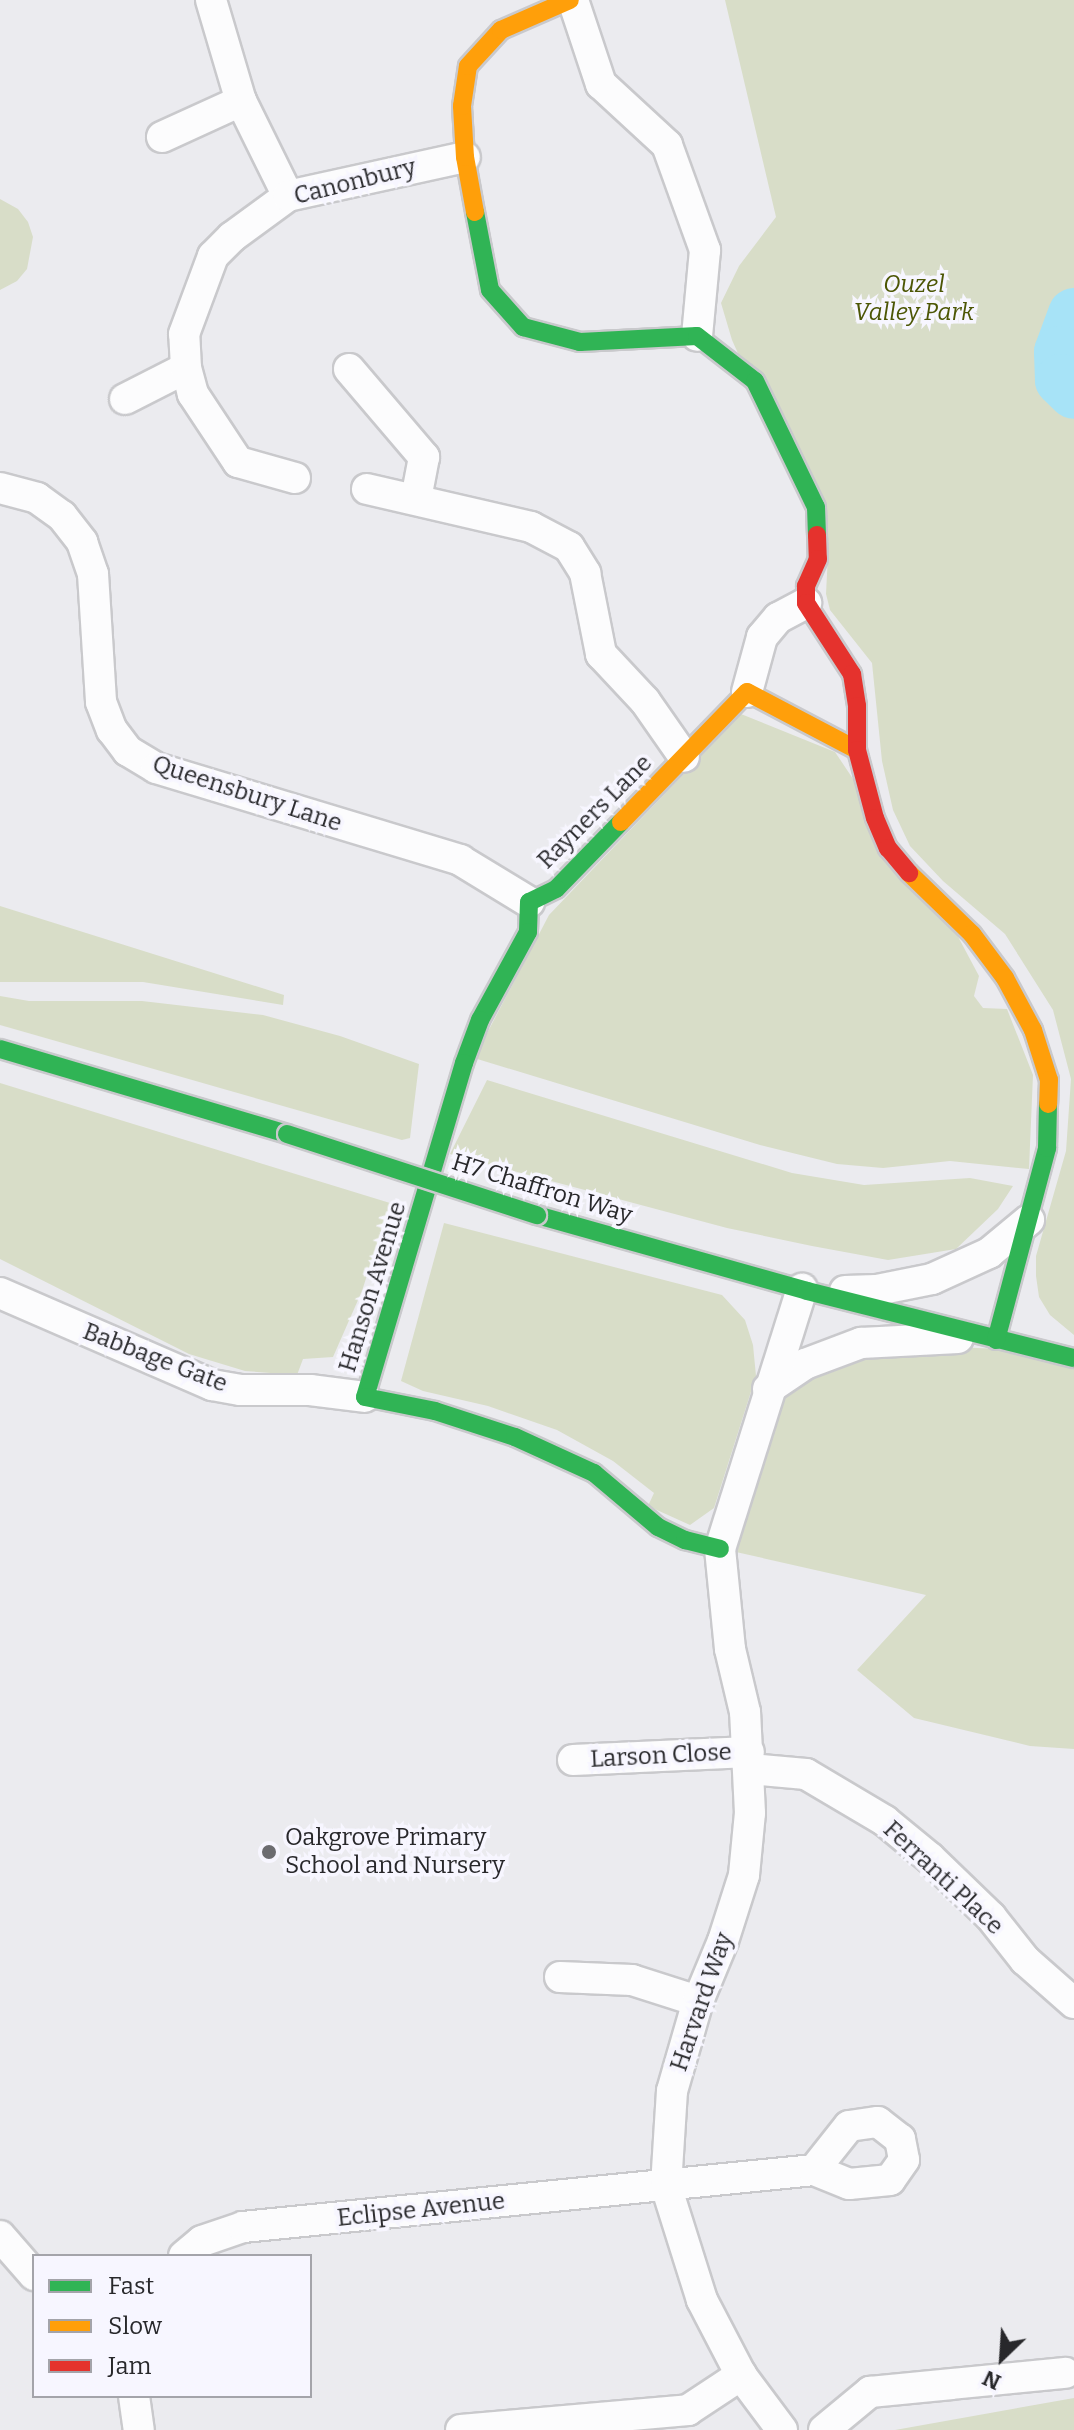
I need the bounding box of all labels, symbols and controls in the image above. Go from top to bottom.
street label: Canonbury [291,153,419,211]
park label: Ouzel Valley Park [854,271,974,327]
street label: Rayners Lane [532,749,658,875]
street label: Queensbury Lane [149,750,345,838]
street label: H7 Chaffron Way [448,1148,636,1230]
street label: Hanson Avenue [333,1198,413,1376]
street label: Babbage Gate [79,1317,231,1399]
street label: Larson Close [589,1738,733,1774]
street label: Ferranti Place [877,1815,1009,1941]
place label: Oakgrove Primary School and Nursery [285,1824,505,1880]
marker: Oakgrove Primary School and Nursery [260,1843,278,1861]
street label: Harvard Way [665,1929,739,2075]
street label: Eclipse Avenue [336,2187,506,2233]
legend [32,2254,312,2398]
text: Fast [108,2272,154,2300]
text: Slow [108,2312,162,2340]
north arrow [962,2318,1042,2398]
text: Jam [108,2352,151,2380]
text: N [978,2364,1005,2396]

